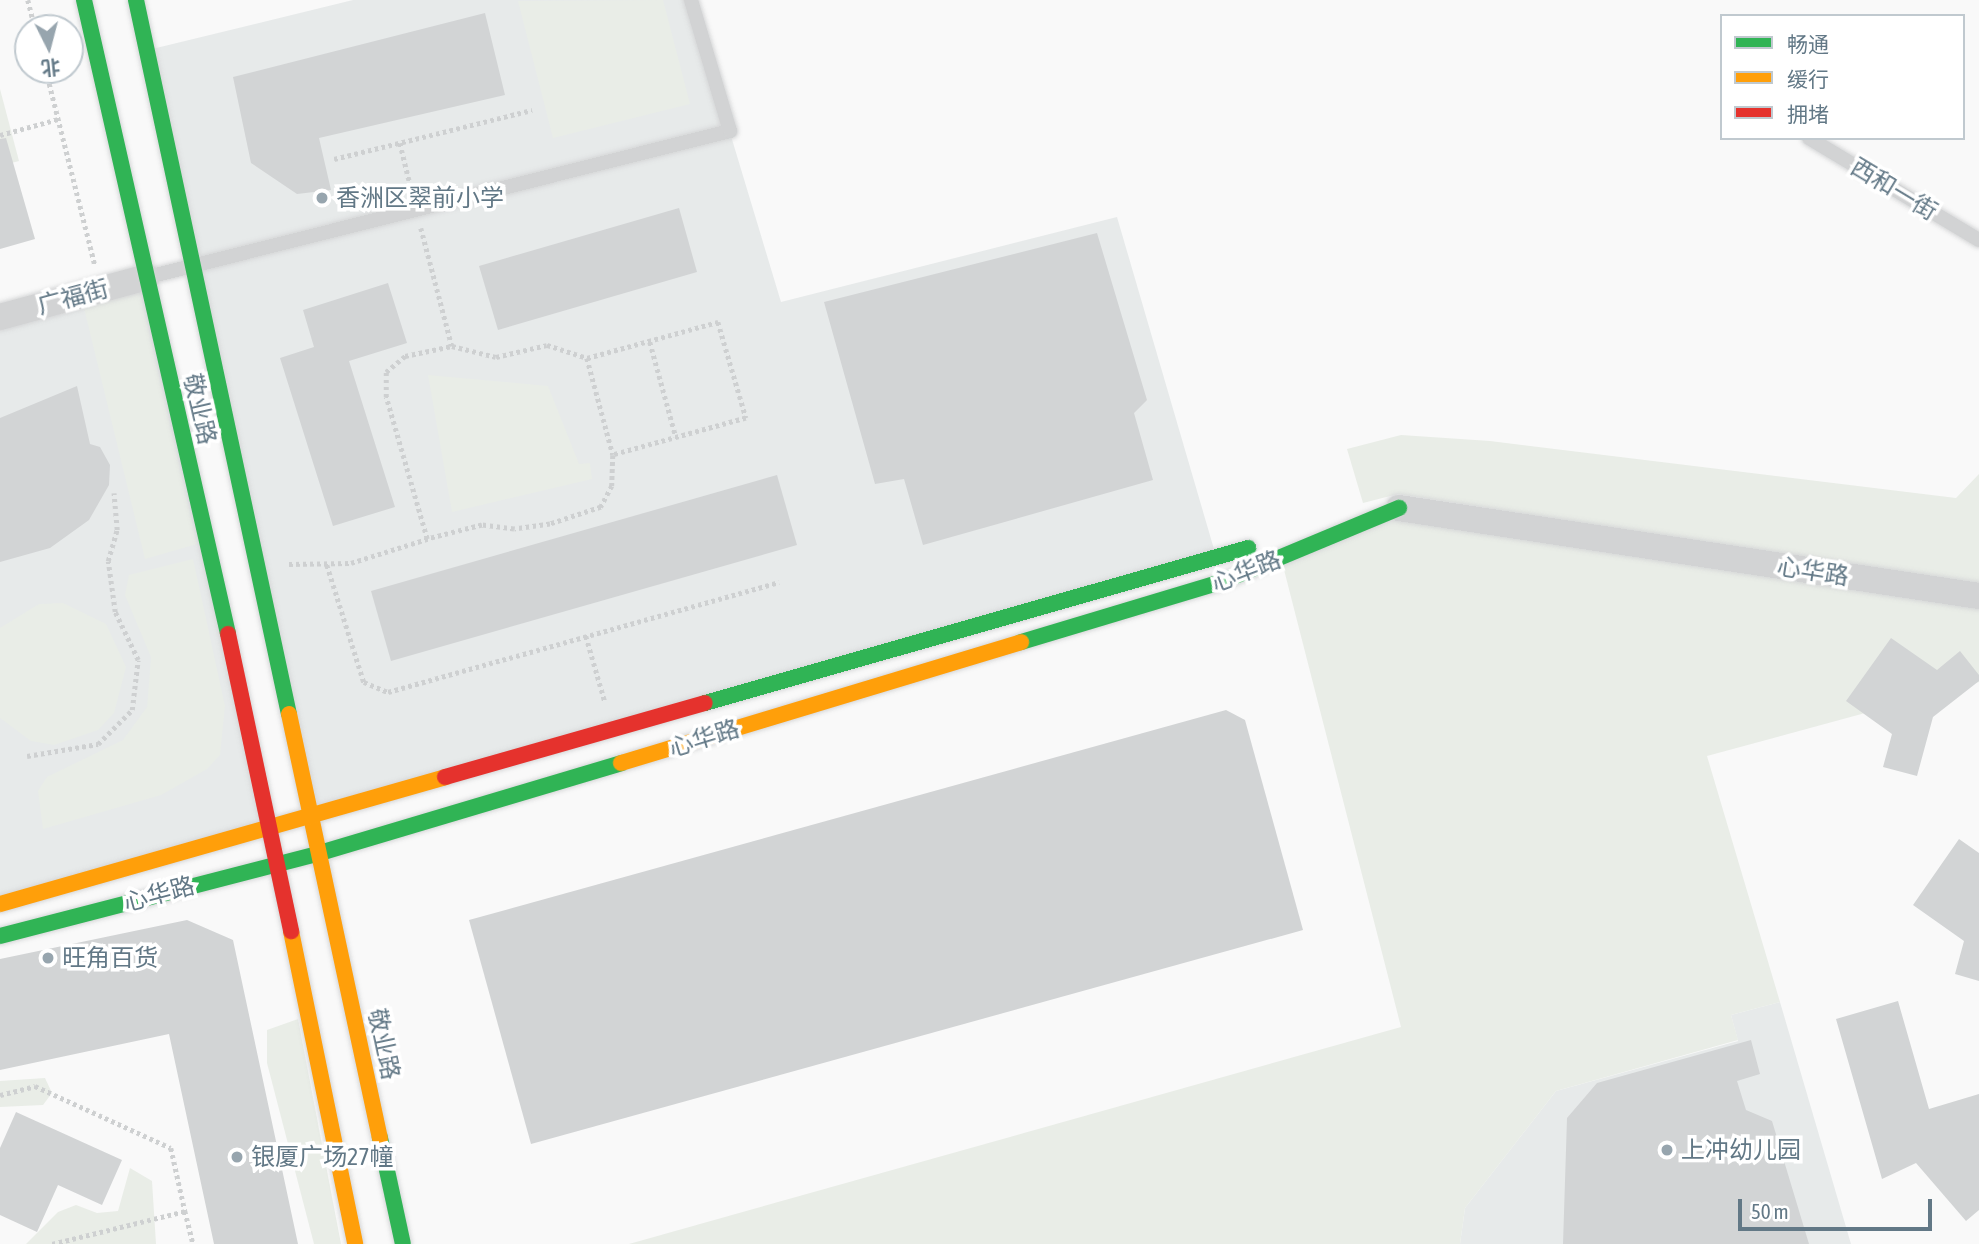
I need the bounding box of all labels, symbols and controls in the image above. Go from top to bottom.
north arrow [14,14,84,84]
legend [1720,14,1965,140]
text: 畅通 [1787,32,1829,56]
text: 北 [40,56,62,80]
text: 缓行 [1787,67,1829,91]
text: 拥堵 [1787,102,1829,126]
street label: 西和一街 [1845,152,1943,226]
place label: 香洲区翠前小学 [336,184,504,212]
marker: 香洲区翠前小学 [314,190,330,206]
street label: 广福街 [34,274,112,320]
street label: 敬业路 [178,371,222,447]
street label: 心华路 [1207,545,1285,597]
street label: 心华路 [1775,551,1851,591]
street label: 心华路 [665,714,743,762]
street label: 心华路 [120,871,198,917]
place label: 旺角百货 [62,944,158,972]
marker: 旺角百货 [40,950,56,966]
street label: 敬业路 [362,1006,406,1082]
place label: 上冲幼儿园 [1681,1136,1801,1164]
marker: 上冲幼儿园 [1659,1142,1675,1158]
place label: 银厦广场27幢 [251,1143,394,1171]
marker: 银厦广场27幢 [229,1149,245,1165]
scale bar [1741,1184,1935,1228]
text: 50 m [1751,1199,1789,1223]

